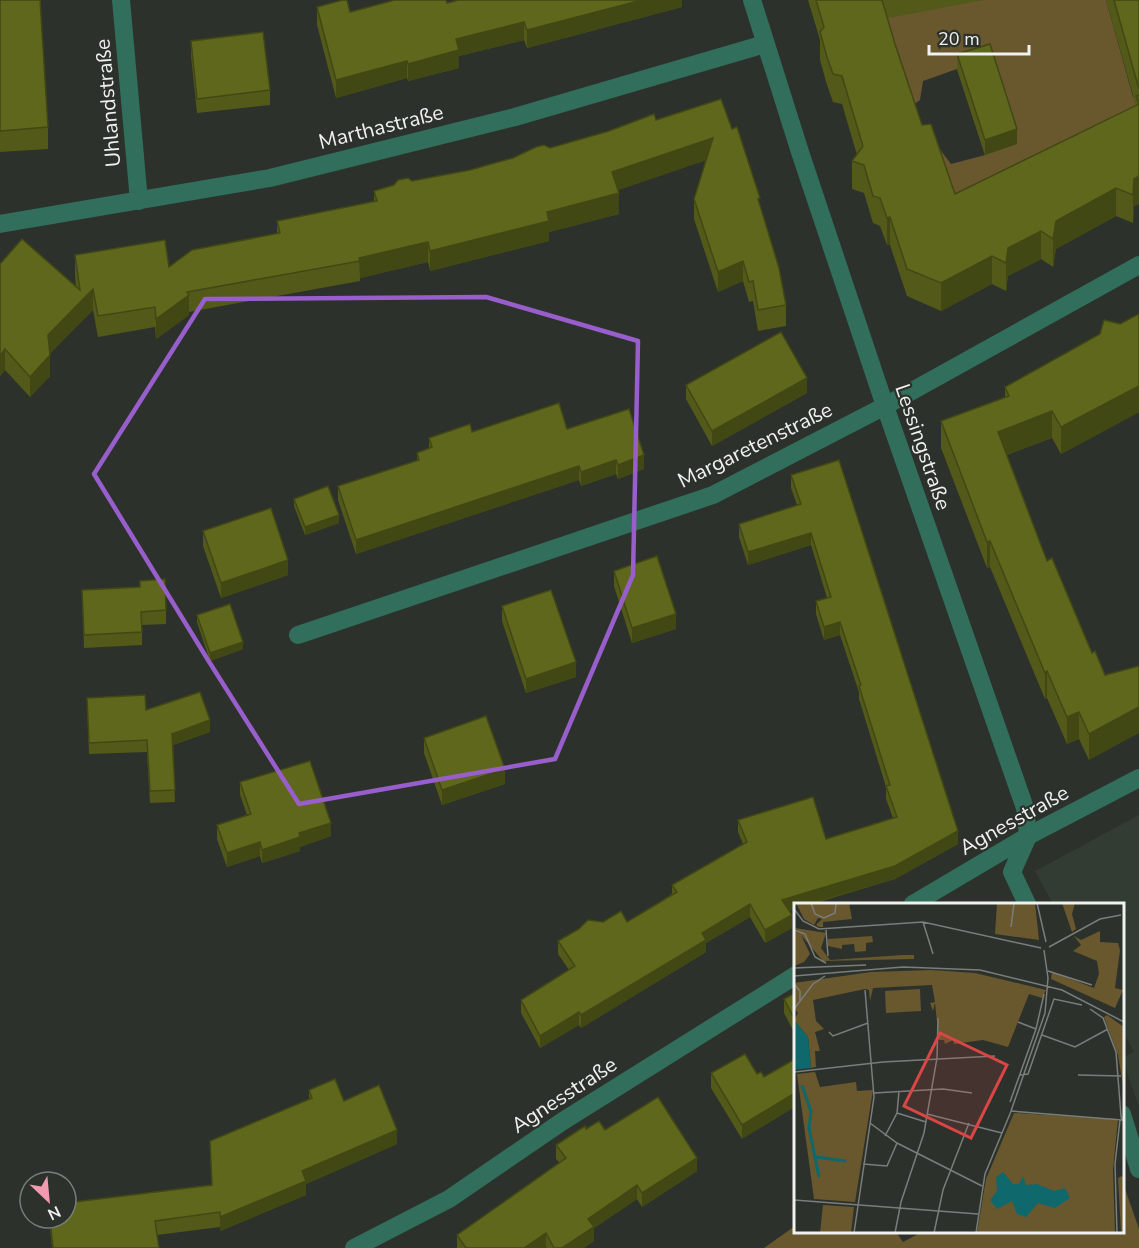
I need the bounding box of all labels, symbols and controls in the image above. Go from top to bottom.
scale bar [929,18,1030,56]
text: 20 m [938,27,980,51]
street label: Uhlandstraße [88,38,128,168]
street label: Marthastraße [316,98,446,156]
street label: Lessingstraße [888,380,958,514]
street label: Margaretenstraße [673,395,837,495]
street label: Agnesstraße [954,779,1074,861]
inset map [794,903,1124,1233]
street label: Agnesstraße [506,1050,622,1140]
north arrow [18,1170,78,1230]
text: N [44,1200,64,1225]

